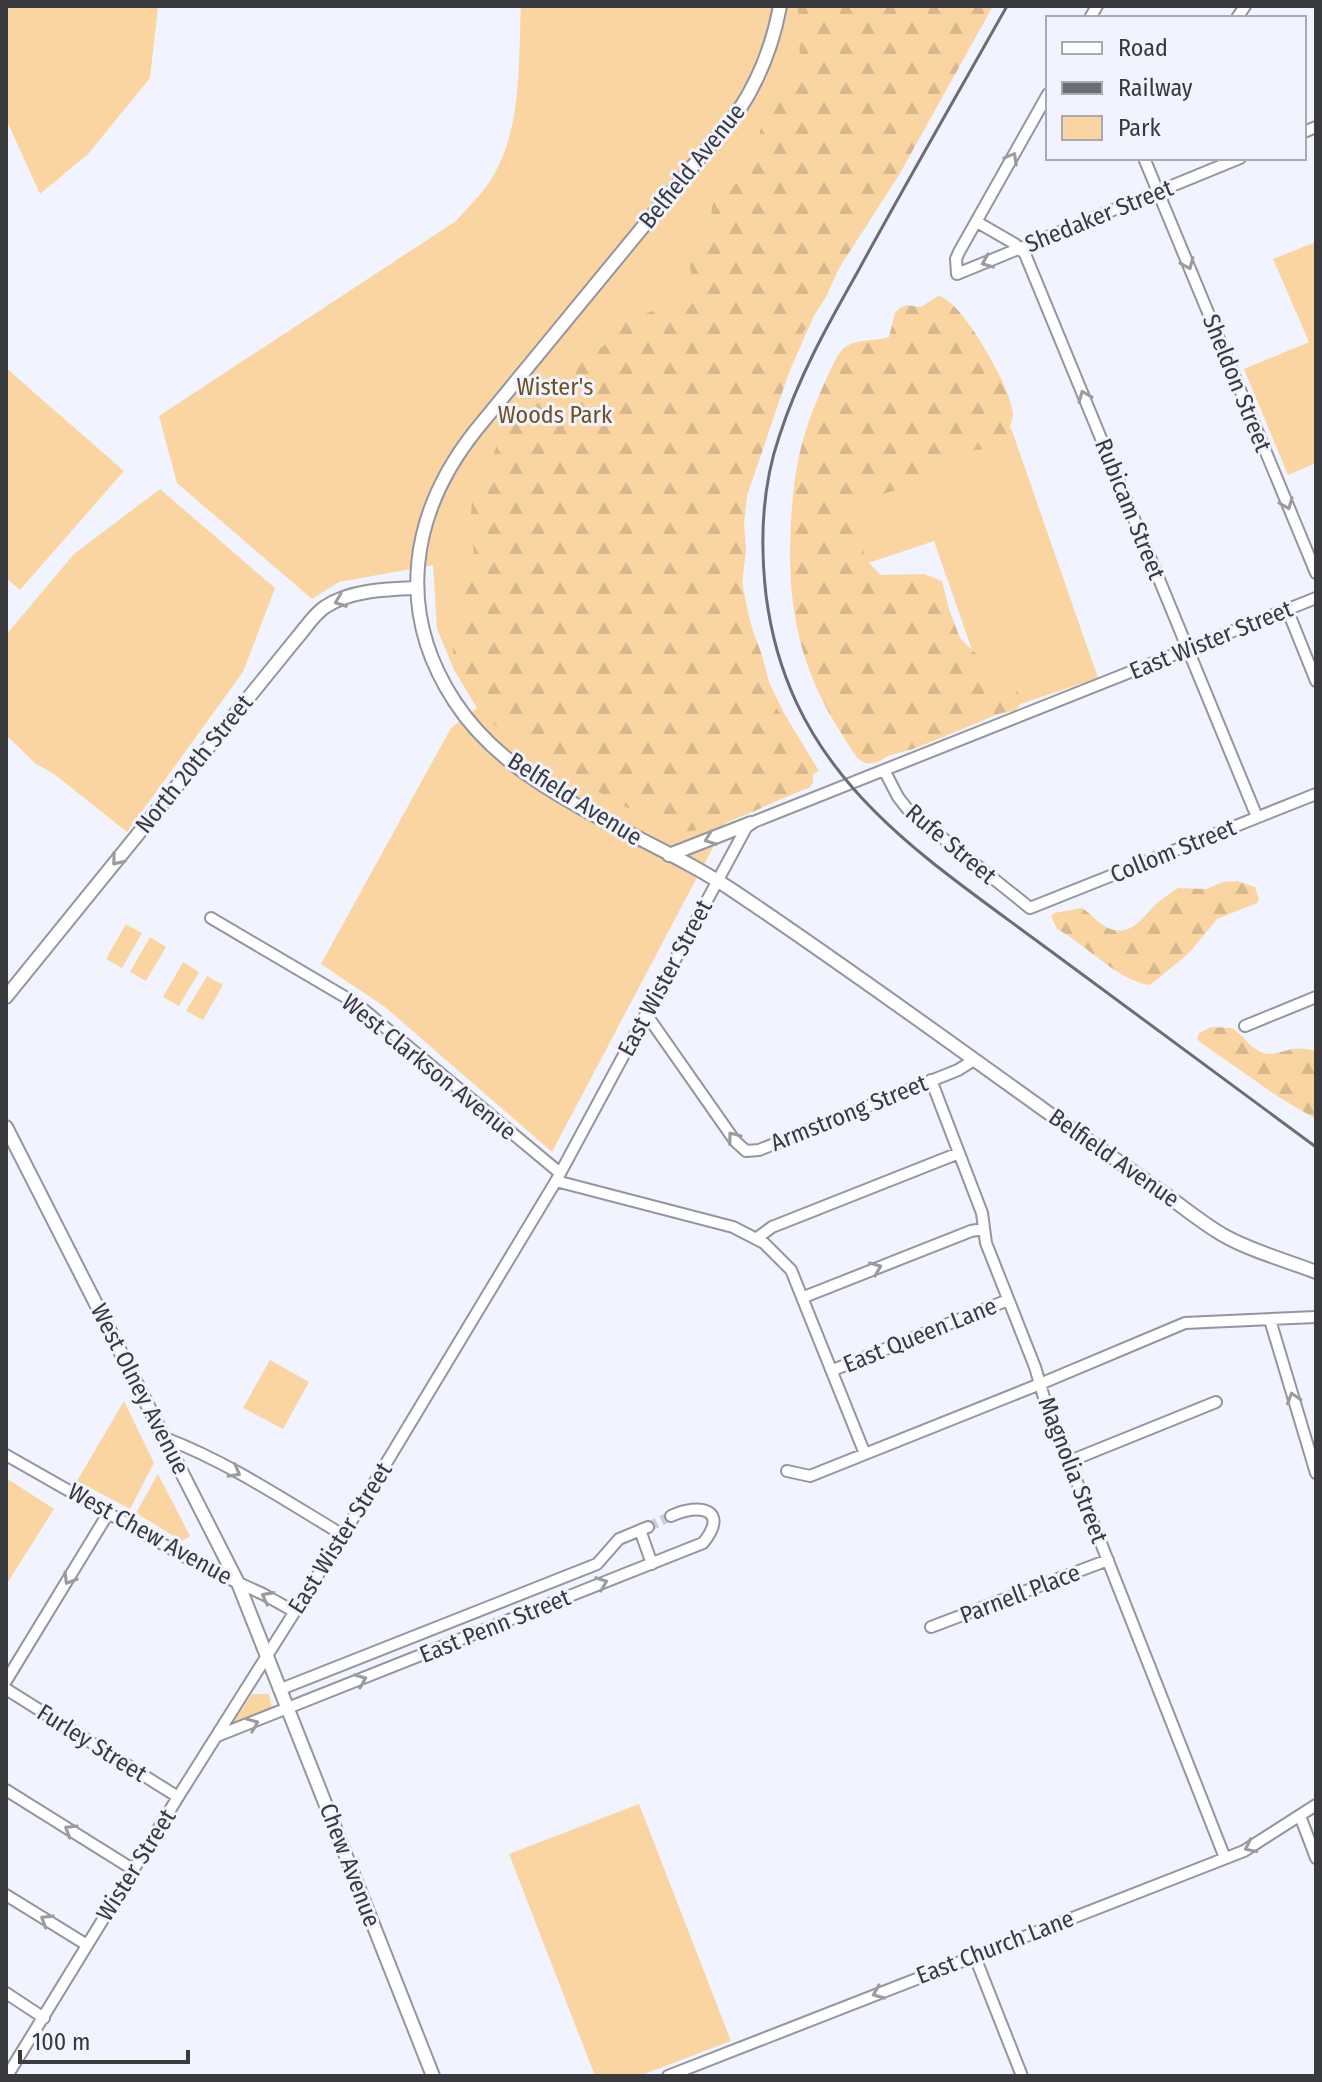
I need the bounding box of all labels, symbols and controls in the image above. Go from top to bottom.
legend [1046,16,1306,160]
text: Road [1118,34,1168,62]
text: Railway [1118,74,1193,102]
street label: Belfield Avenue [633,98,751,234]
text: Park [1118,114,1161,142]
one-way arrow [1003,152,1018,166]
street label: Shedaker Street [1021,174,1177,258]
one-way arrow [981,252,995,269]
one-way arrow [1178,256,1195,270]
street label: Sheldon Street [1197,310,1277,456]
park label: Wister's Woods Park [498,373,613,429]
one-way arrow [1077,390,1093,404]
street label: Rubicam Street [1089,435,1171,584]
one-way arrow [1278,496,1294,510]
one-way arrow [334,591,348,608]
street label: East Wister Street [1126,595,1297,685]
street label: North 20th Street [130,689,258,839]
street label: Belfield Avenue [503,747,647,851]
street label: Rufe Street [900,798,1002,890]
street label: Collom Street [1106,813,1240,889]
one-way arrow [704,829,718,846]
one-way arrow [112,851,127,865]
street label: East Wister Street [612,895,718,1061]
street label: West Clarkson Avenue [336,988,522,1146]
street label: Armstrong Street [767,1069,932,1157]
street label: Belfield Avenue [1043,1103,1185,1213]
one-way arrow [728,1131,743,1146]
one-way arrow [868,1262,882,1278]
street label: East Queen Lane [839,1292,1001,1378]
street label: West Olney Avenue [85,1299,195,1479]
one-way arrow [1286,1392,1302,1406]
street label: Magnolia Street [1032,1393,1114,1547]
street label: East Wister Street [282,1457,398,1619]
one-way arrow [226,1462,241,1478]
street label: West Chew Avenue [63,1477,237,1591]
street label: Parnell Place [956,1558,1084,1630]
one-way arrow [63,1570,78,1585]
one-way arrow [594,1576,608,1593]
street label: East Penn Street [416,1583,575,1669]
one-way arrow [260,1591,275,1606]
one-way arrow [353,1674,367,1690]
street label: Furley Street [32,1698,152,1788]
one-way arrow [245,1717,259,1733]
street label: Chew Avenue [314,1799,386,1931]
street label: Wister Street [91,1804,182,1926]
one-way arrow [64,1824,79,1840]
one-way arrow [1244,1837,1259,1853]
street label: East Church Lane [912,1904,1078,1990]
one-way arrow [40,1915,55,1930]
one-way arrow [872,1983,886,2000]
scale bar [20,2014,188,2064]
text: 100 m [32,2028,90,2056]

